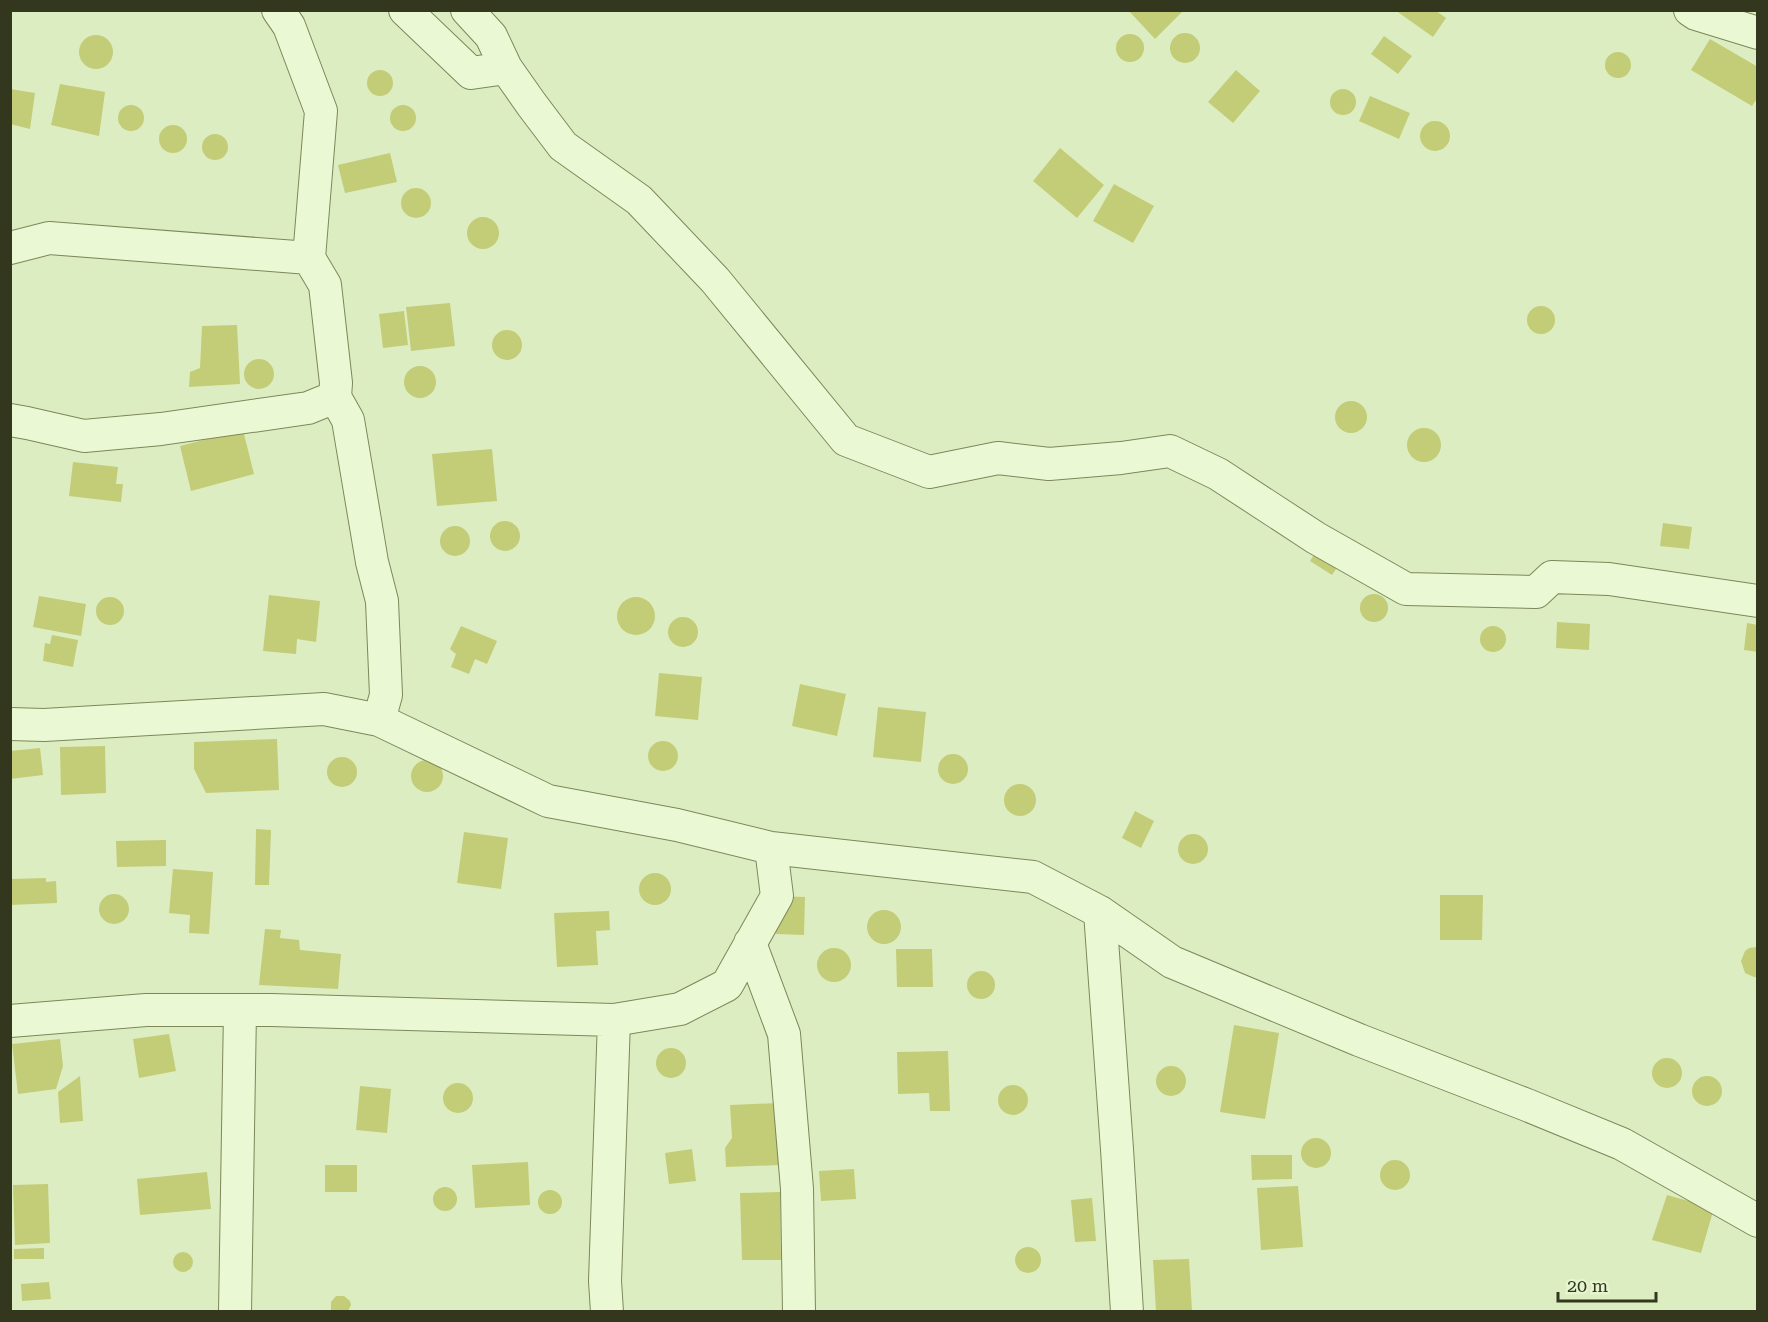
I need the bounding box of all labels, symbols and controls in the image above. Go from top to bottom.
scale bar [1558,1265,1656,1303]
text: 20 m [1567,1275,1608,1296]

